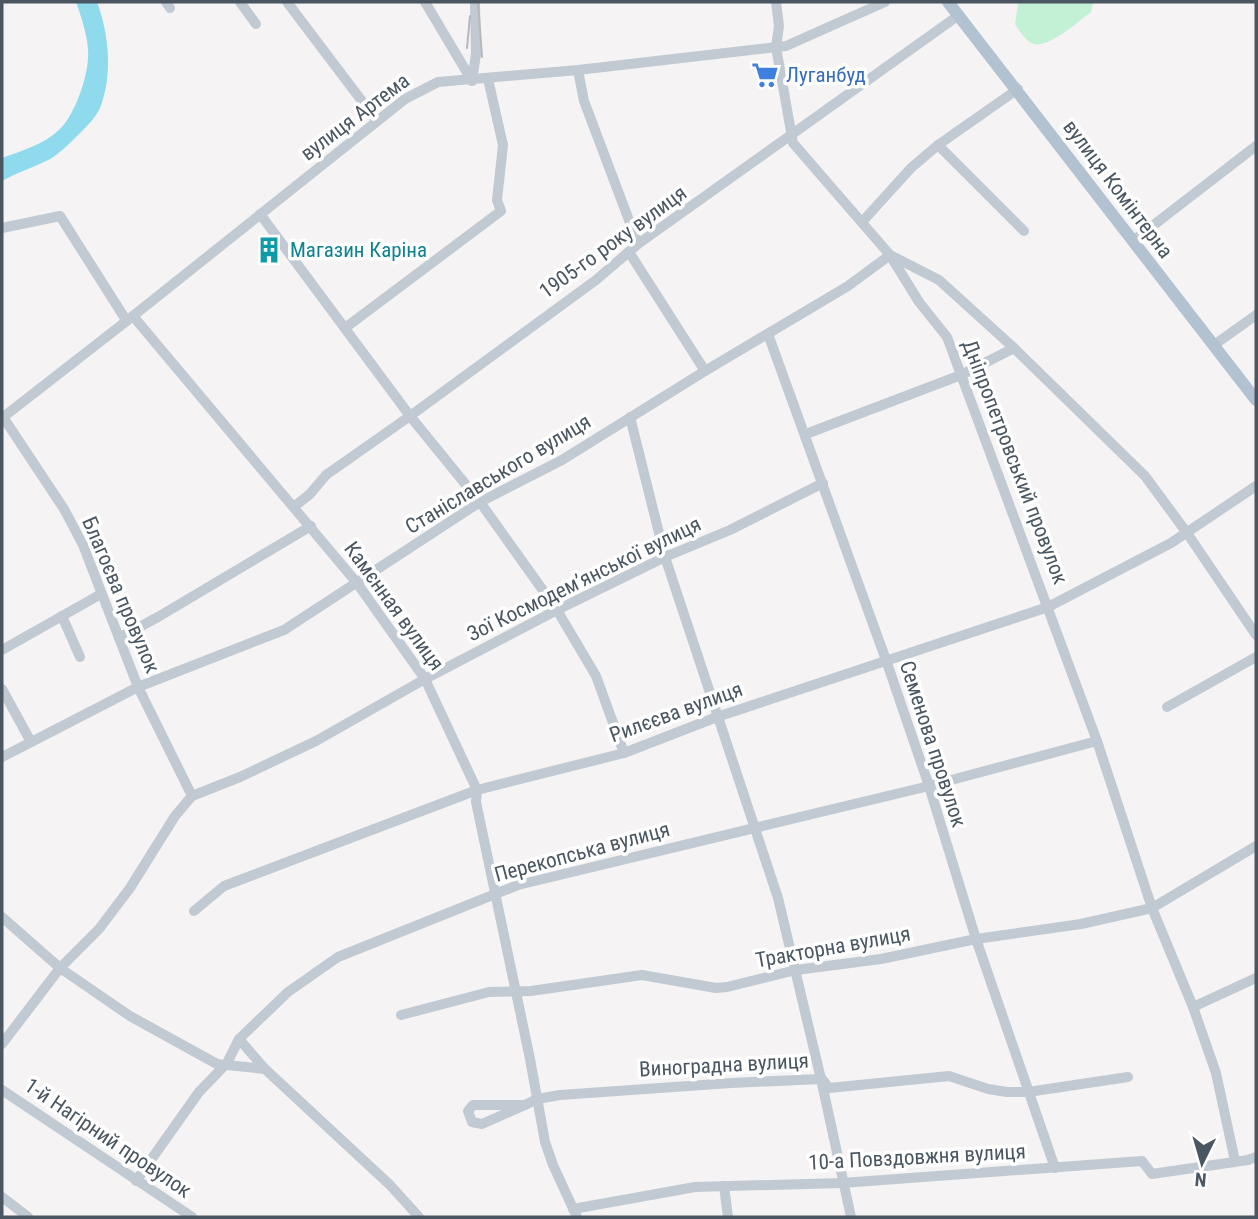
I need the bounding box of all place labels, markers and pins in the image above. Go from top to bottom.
supermarket icon: Луганбуд [750,60,780,90]
place label: Луганбуд [786,63,866,87]
building icon: Магазин Каріна [254,235,284,265]
place label: Магазин Каріна [290,238,427,262]

